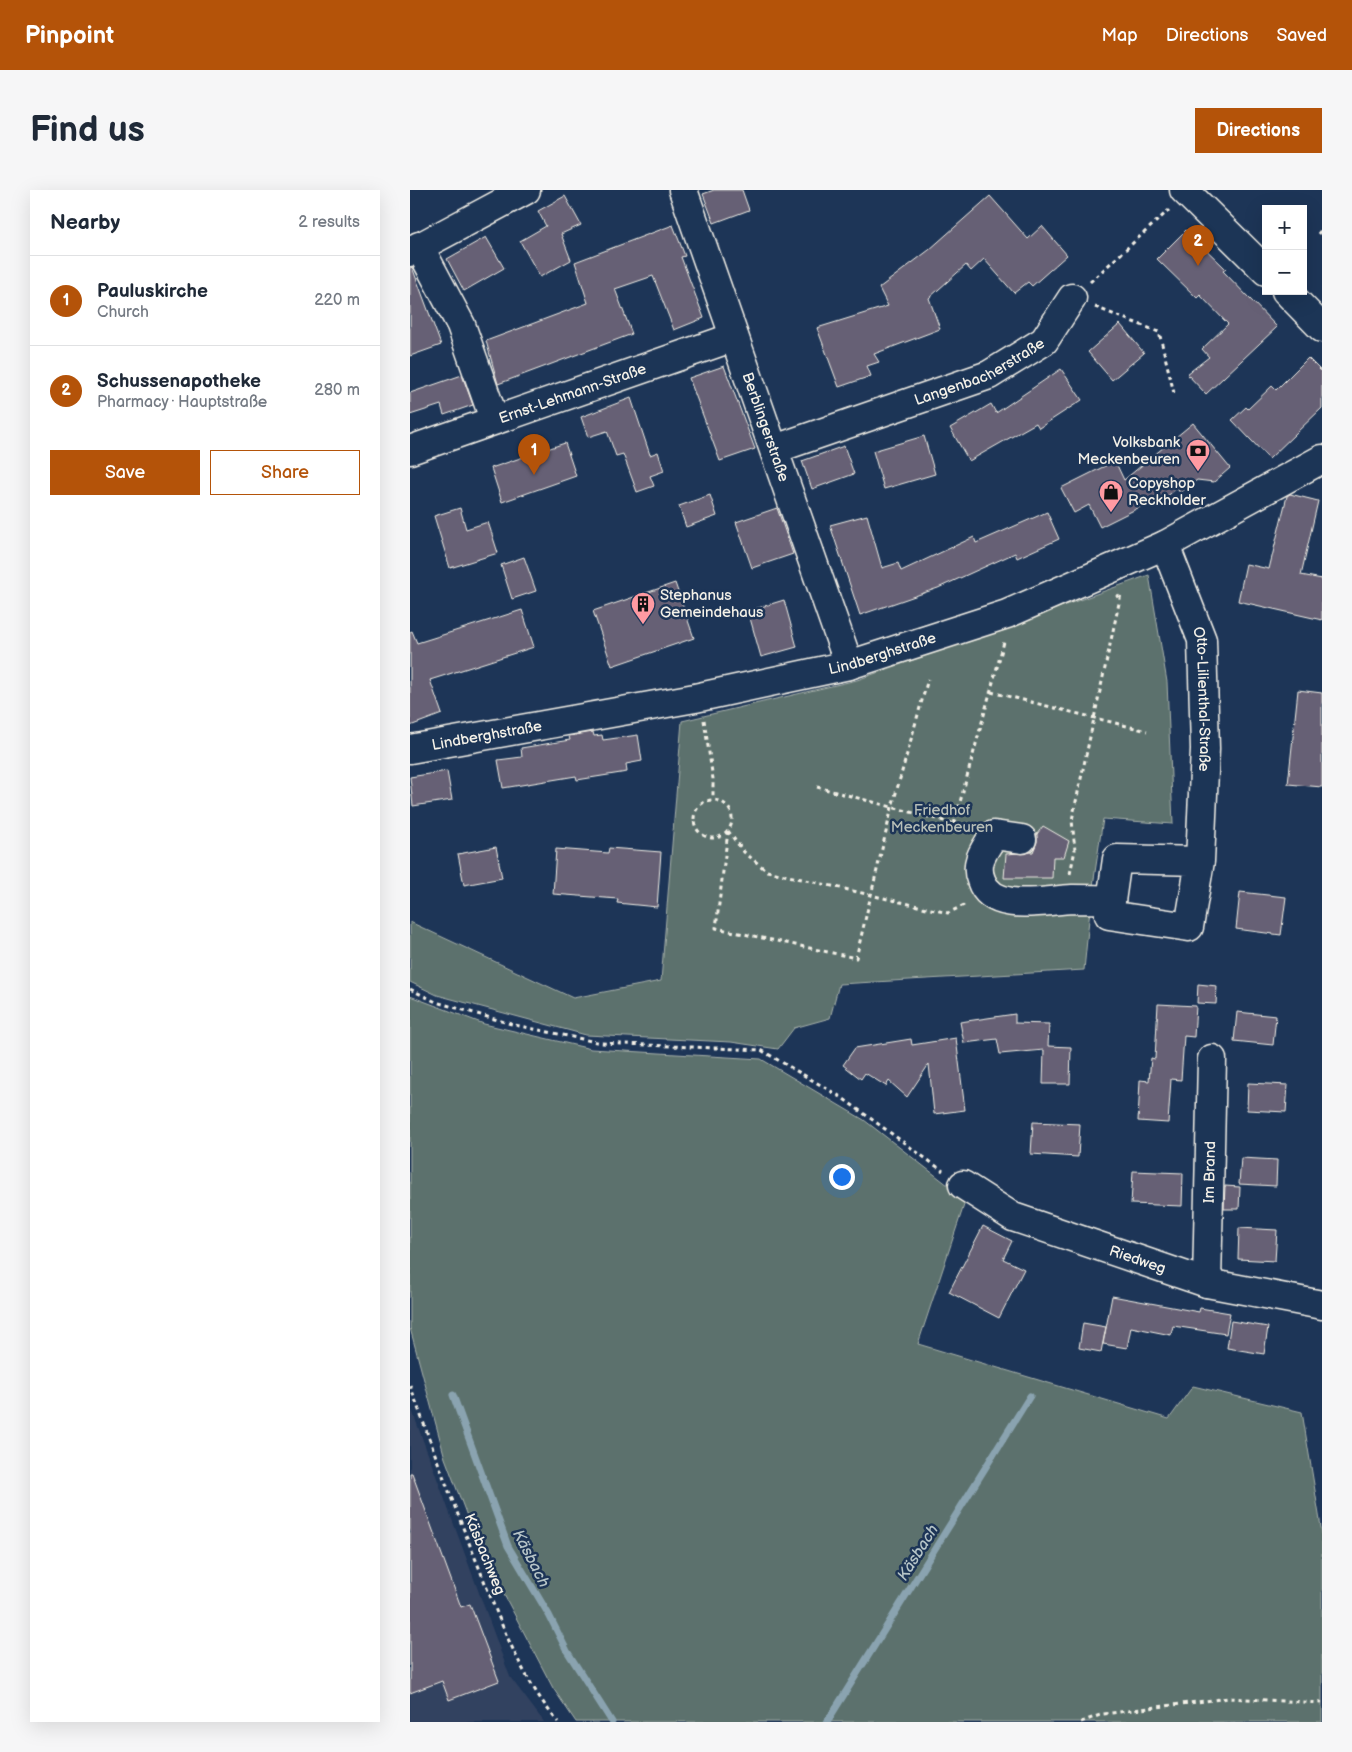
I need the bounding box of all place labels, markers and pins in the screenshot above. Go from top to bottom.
pin: 2 [1182,225,1214,266]
place label: Volksbank Meckenbeuren [1077,433,1181,469]
pin: 1 [518,434,550,475]
bank icon: Volksbank Meckenbeuren [1185,438,1211,472]
place label: Copyshop Reckholder [1128,474,1206,510]
shop icon: Copyshop Reckholder [1098,479,1124,513]
place label: Stephanus Gemeindehaus [660,586,764,622]
building icon: Stephanus Gemeindehaus [630,591,656,625]

